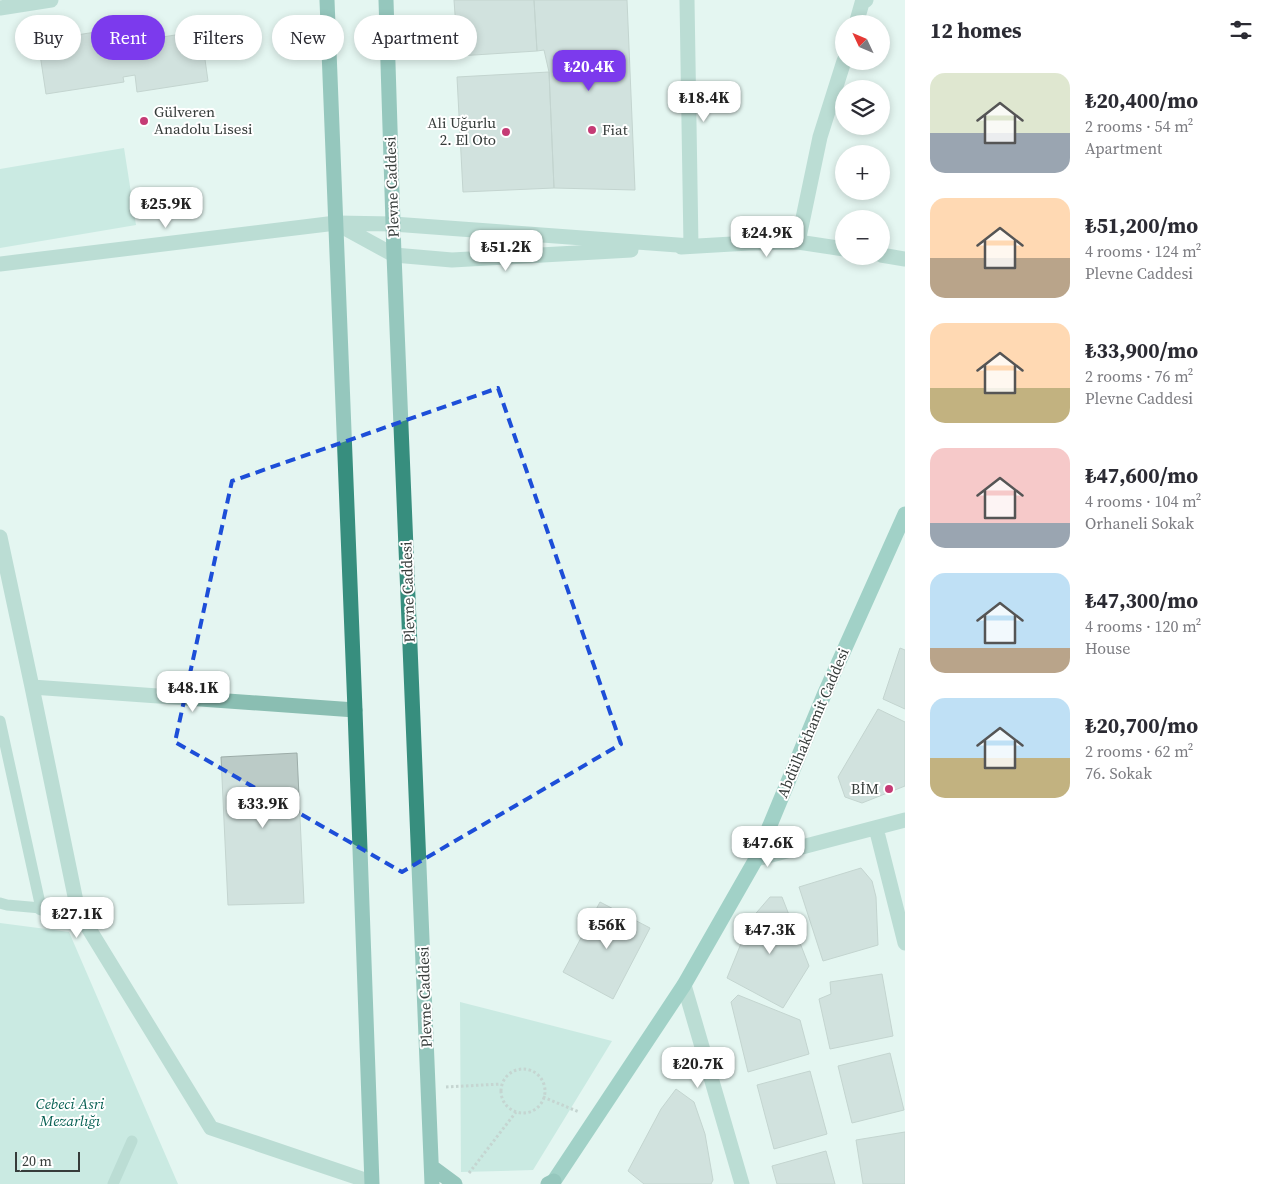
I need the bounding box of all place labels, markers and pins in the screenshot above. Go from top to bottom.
pin: ₺20.4K [548,49,630,92]
pin: ₺18.4K [663,80,745,123]
place label: Gülveren Anadolu Lisesi [154,101,252,139]
place label: Ali Uğurlu 2. El Oto [428,112,496,150]
marker: Gülveren Anadolu Lisesi [138,115,150,127]
place label: Fiat [602,119,628,140]
marker: Fiat [586,124,598,136]
marker: Ali Uğurlu 2. El Oto [500,126,512,138]
pin: ₺25.9K [125,186,207,229]
pin: ₺24.9K [726,216,808,258]
pin: ₺51.2K [465,230,547,272]
pin: ₺48.1K [152,670,234,713]
place label: BİM [851,778,879,799]
marker: BİM [883,783,895,795]
pin: ₺33.9K [222,786,304,829]
pin: ₺47.6K [727,826,809,868]
pin: ₺27.1K [36,896,118,939]
pin: ₺56K [577,908,637,950]
pin: ₺47.3K [729,912,811,955]
pin: ₺20.7K [657,1046,739,1089]

